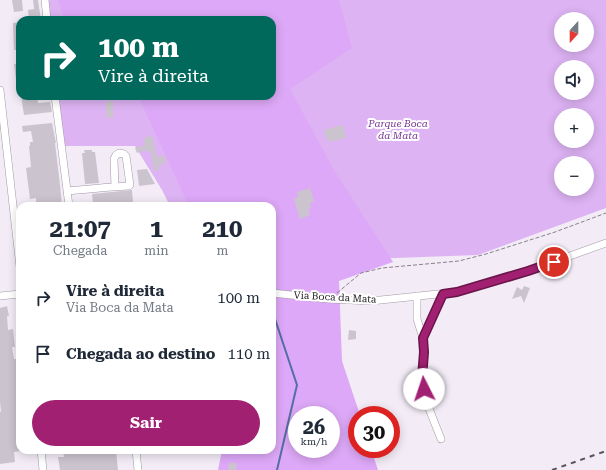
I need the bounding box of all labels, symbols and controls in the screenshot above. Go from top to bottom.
north arrow [554,12,594,52]
map controls [554,12,594,196]
text: 100 m [98,31,179,64]
icon: right [32,32,84,84]
button: sound [554,60,594,100]
text: Vire à direita [98,65,209,86]
button: + [554,108,594,148]
park label: Parque Boca da Mata [367,118,428,141]
button: − [554,156,594,196]
text: 21:07 [50,215,111,243]
text: 1 [150,215,163,243]
text: 210 [202,215,243,243]
text: Chegada [53,243,107,258]
text: min [144,243,169,258]
text: m [216,243,228,258]
pin [537,245,571,279]
icon: arrive [543,251,565,273]
text: Vire à direita [66,282,164,300]
icon: right [32,287,54,309]
text: 100 m [217,289,260,307]
street label: Via Boca da Mata [293,289,377,305]
text: Via Boca da Mata [66,300,174,315]
icon: arrive [32,343,54,365]
text: Chegada ao destino [66,345,215,363]
text: 110 m [227,345,270,363]
position arrow [403,368,445,410]
button: Sair [32,400,260,446]
speed limit sign: 30 [348,406,400,458]
text: 26 [303,415,325,439]
text: km/h [301,436,327,447]

